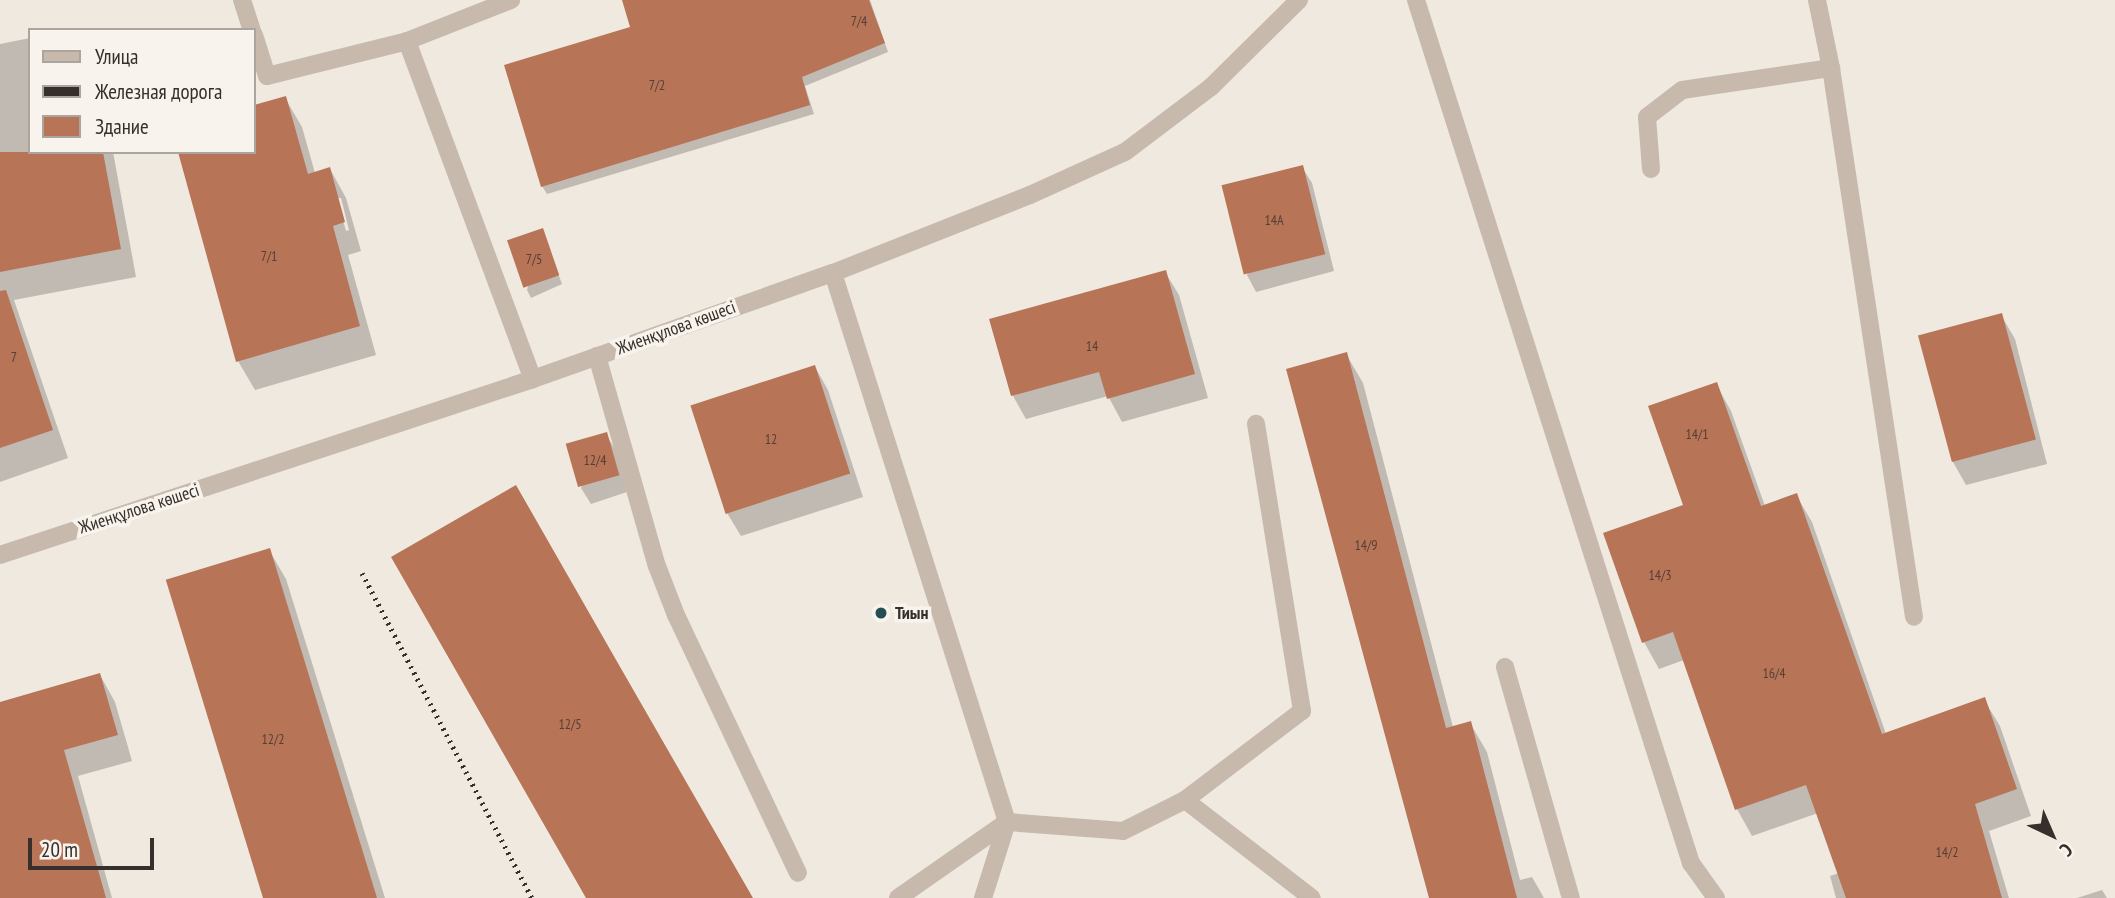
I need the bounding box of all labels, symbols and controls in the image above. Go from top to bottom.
house number: 7/4 [851,13,867,29]
legend [28,28,256,154]
text: Улица [95,43,138,70]
house number: 7/2 [649,77,665,93]
text: Железная дорога [95,78,222,105]
text: Здание [95,113,149,140]
house number: 14А [1264,212,1284,228]
house number: 7/1 [261,248,277,264]
house number: 7/5 [526,251,542,267]
street label: Жиенқұлова көшесі [613,296,739,360]
house number: 14 [1086,338,1098,354]
house number: 7 [11,349,17,365]
house number: 14/1 [1685,426,1709,442]
house number: 12 [765,431,777,447]
house number: 12/4 [583,452,607,468]
street label: Жиенқұлова көшесі [76,479,202,539]
house number: 14/9 [1354,537,1378,553]
house number: 14/3 [1648,567,1672,583]
place label: Тиын [895,602,928,624]
marker: Тиын [873,605,889,621]
house number: 16/4 [1762,665,1786,681]
house number: 12/5 [558,716,582,732]
house number: 12/2 [261,731,285,747]
north arrow [2017,800,2087,870]
scale bar [32,824,158,868]
text: 20 m [41,836,78,863]
text: С [2055,838,2078,862]
house number: 14/2 [1935,844,1959,860]

